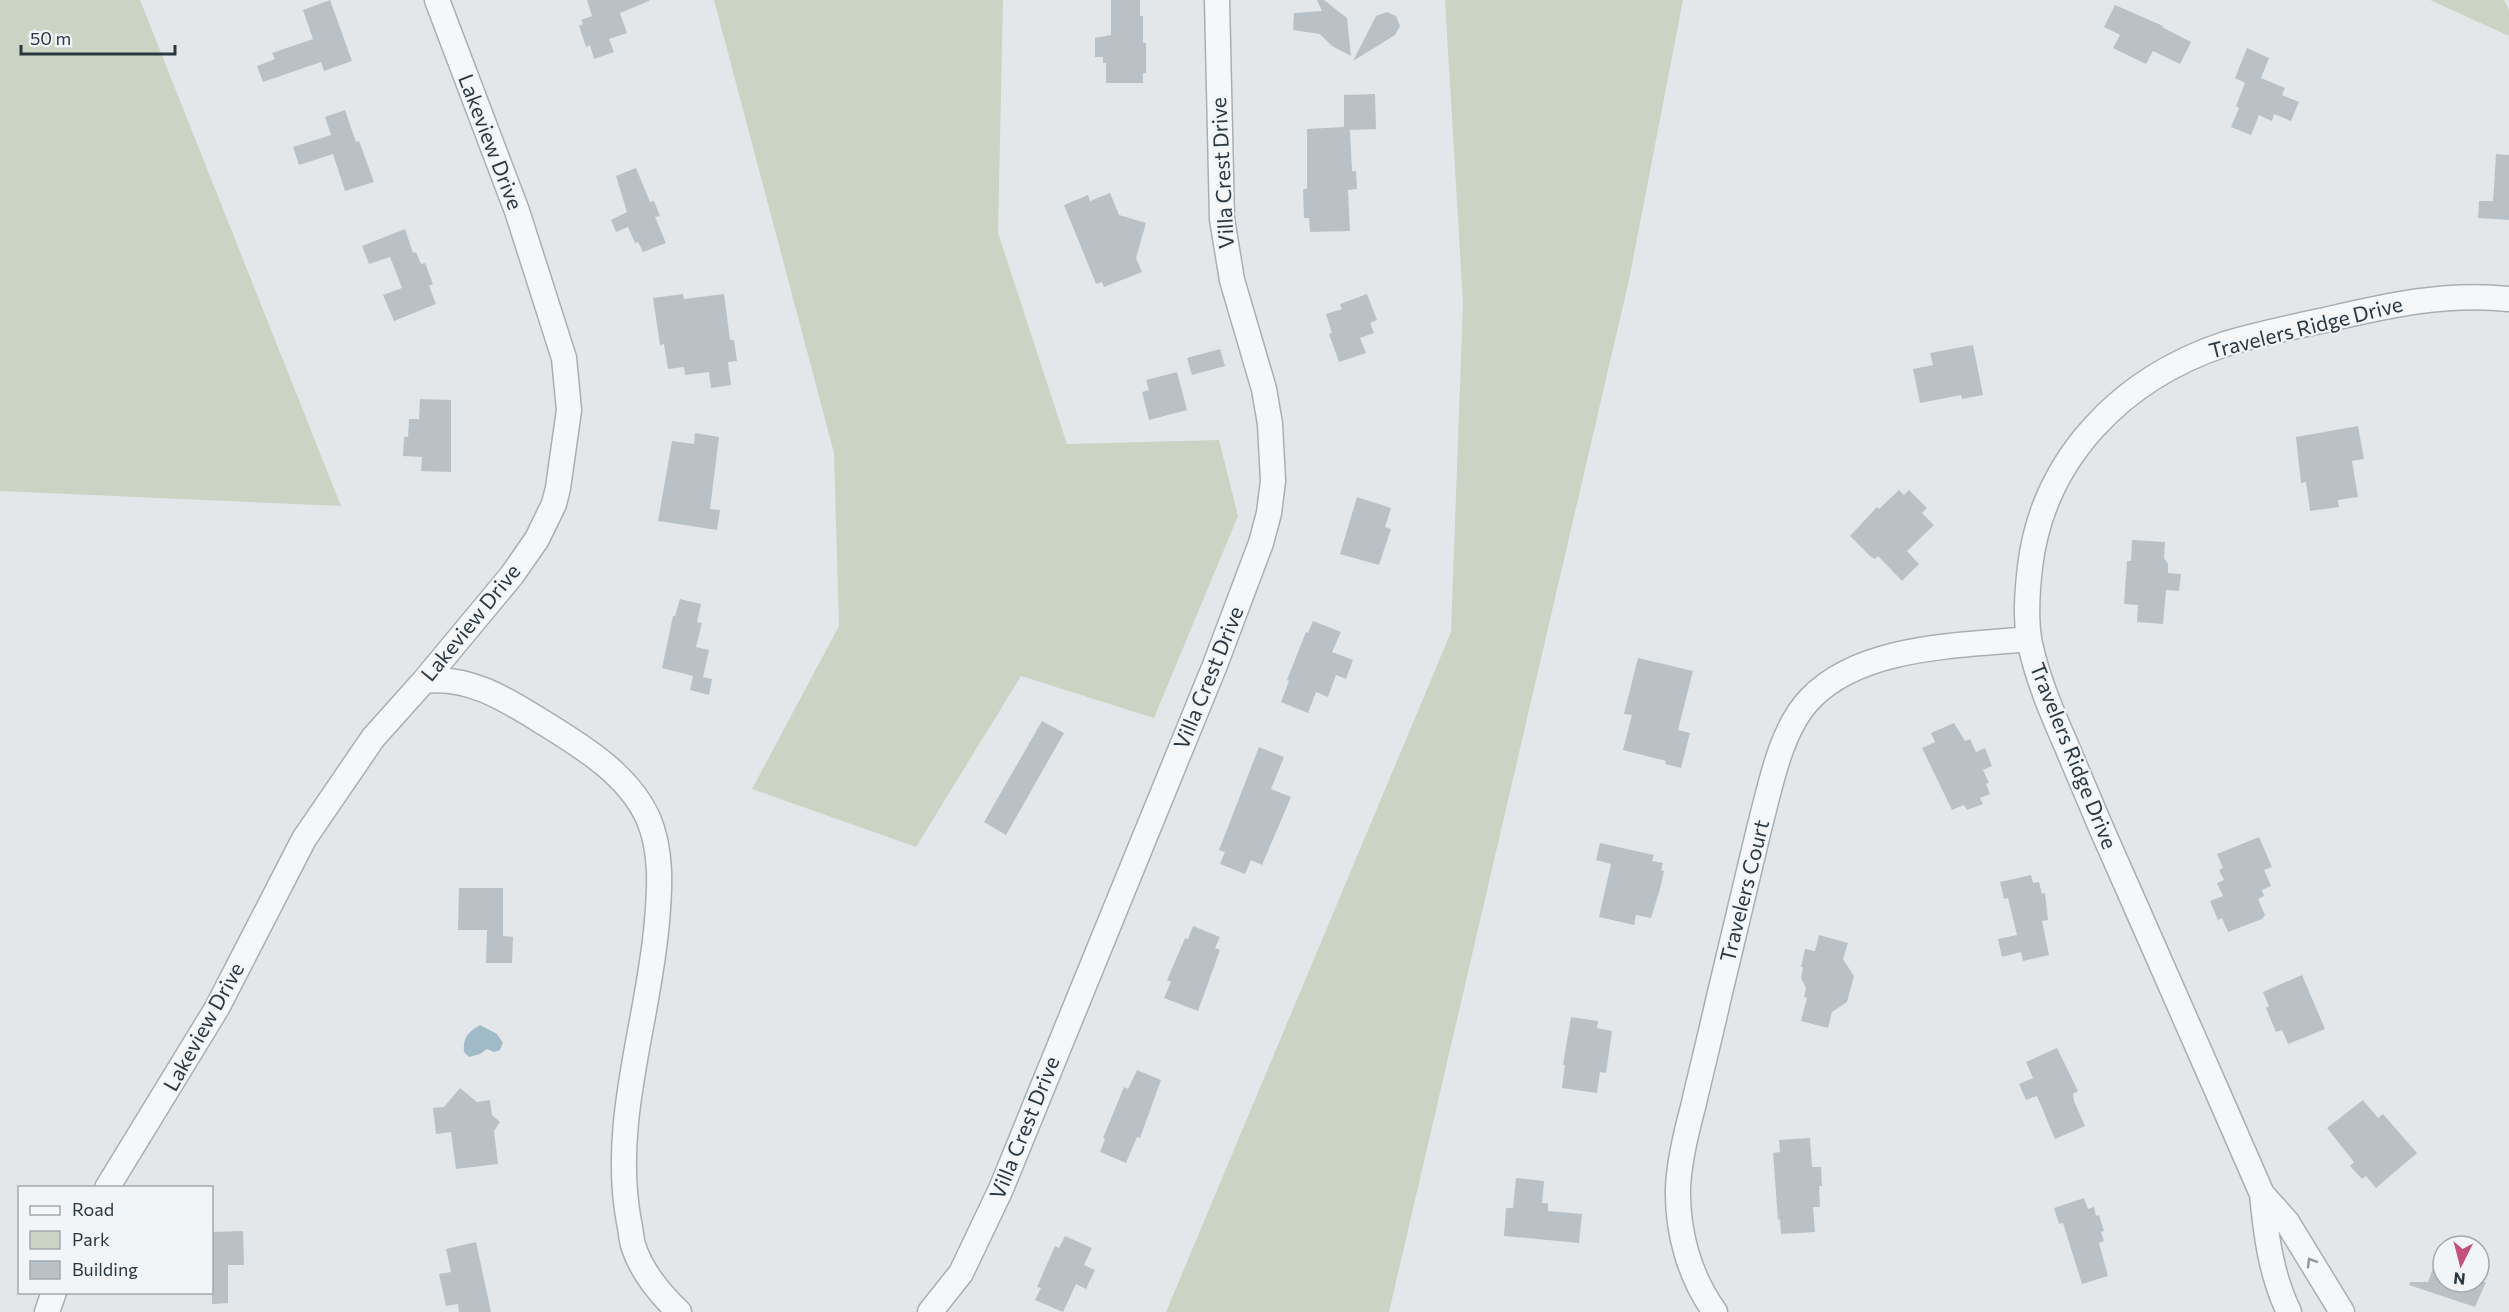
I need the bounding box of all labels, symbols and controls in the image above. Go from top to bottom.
scale bar [21,18,176,56]
text: 50 m [30,27,71,49]
street label: Lakeview Drive [454,70,529,213]
street label: Villa Crest Drive [1205,97,1238,250]
street label: Travelers Ridge Drive [2206,290,2405,363]
street label: Lakeview Drive [415,559,525,686]
street label: Villa Crest Drive [1168,602,1248,753]
street label: Travelers Ridge Drive [2026,659,2123,852]
street label: Travelers Court [1714,817,1773,964]
street label: Lakeview Drive [157,958,248,1095]
street label: Villa Crest Drive [984,1052,1064,1203]
legend [18,1186,213,1294]
text: Road [72,1198,114,1220]
text: Park [72,1228,110,1250]
north arrow [2431,1234,2491,1294]
text: Building [72,1258,138,1280]
one-way arrow [2307,1258,2319,1268]
text: N [2452,1269,2466,1289]

